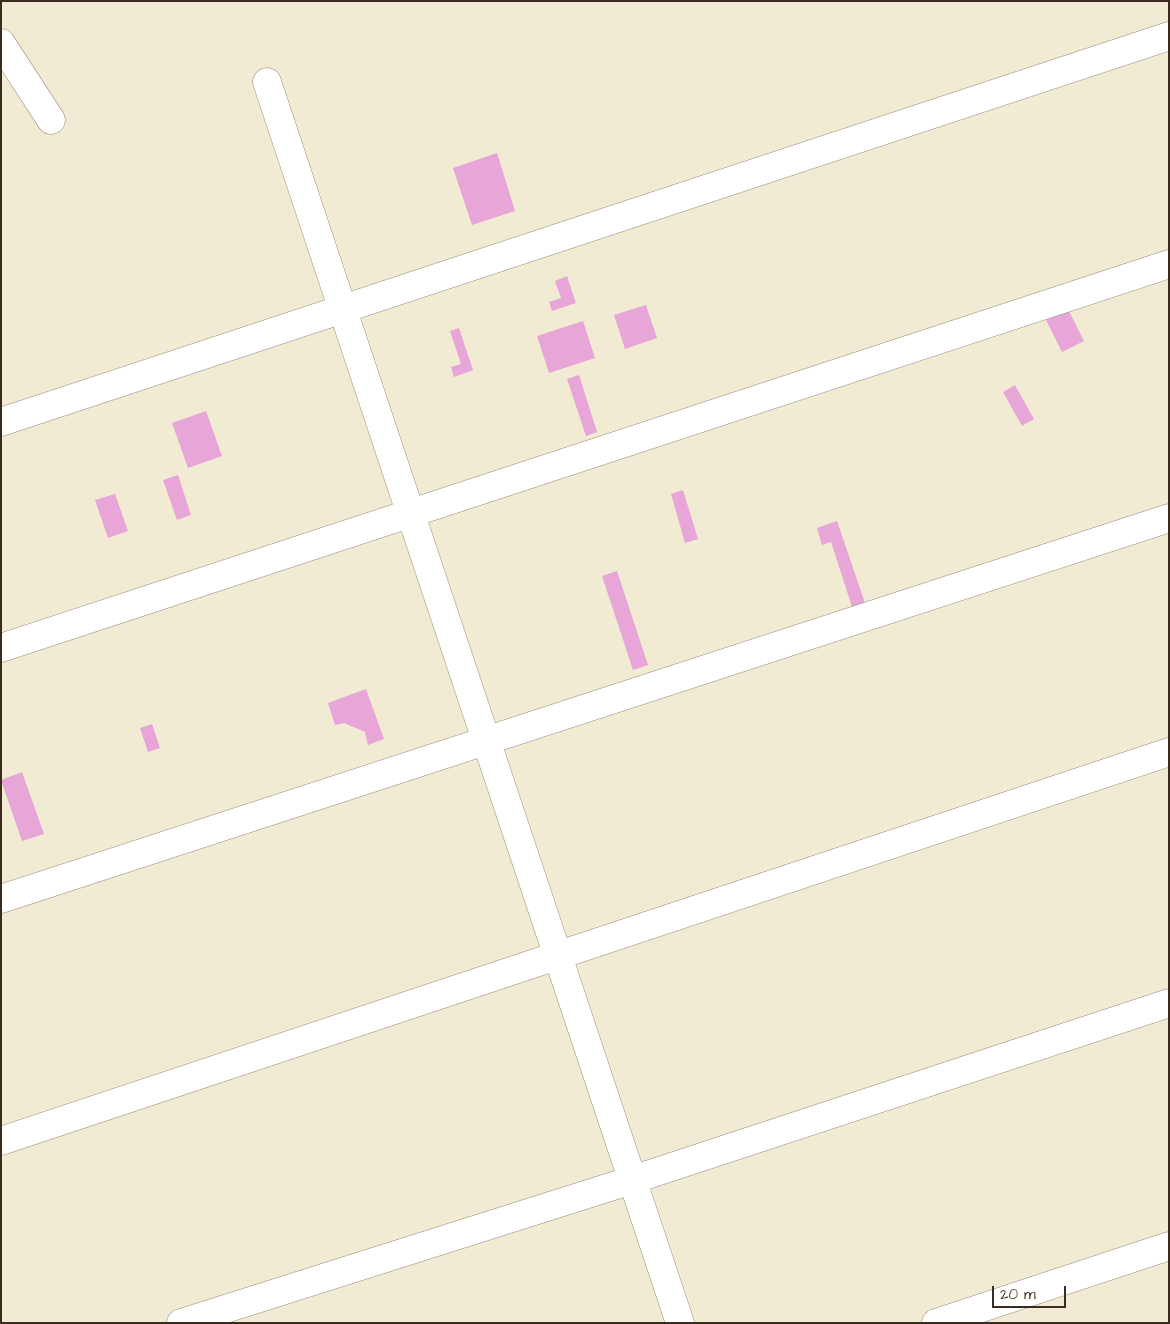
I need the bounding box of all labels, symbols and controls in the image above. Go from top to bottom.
scale bar [995,1276,1069,1308]
text: 20 m [1000,1284,1036,1305]

